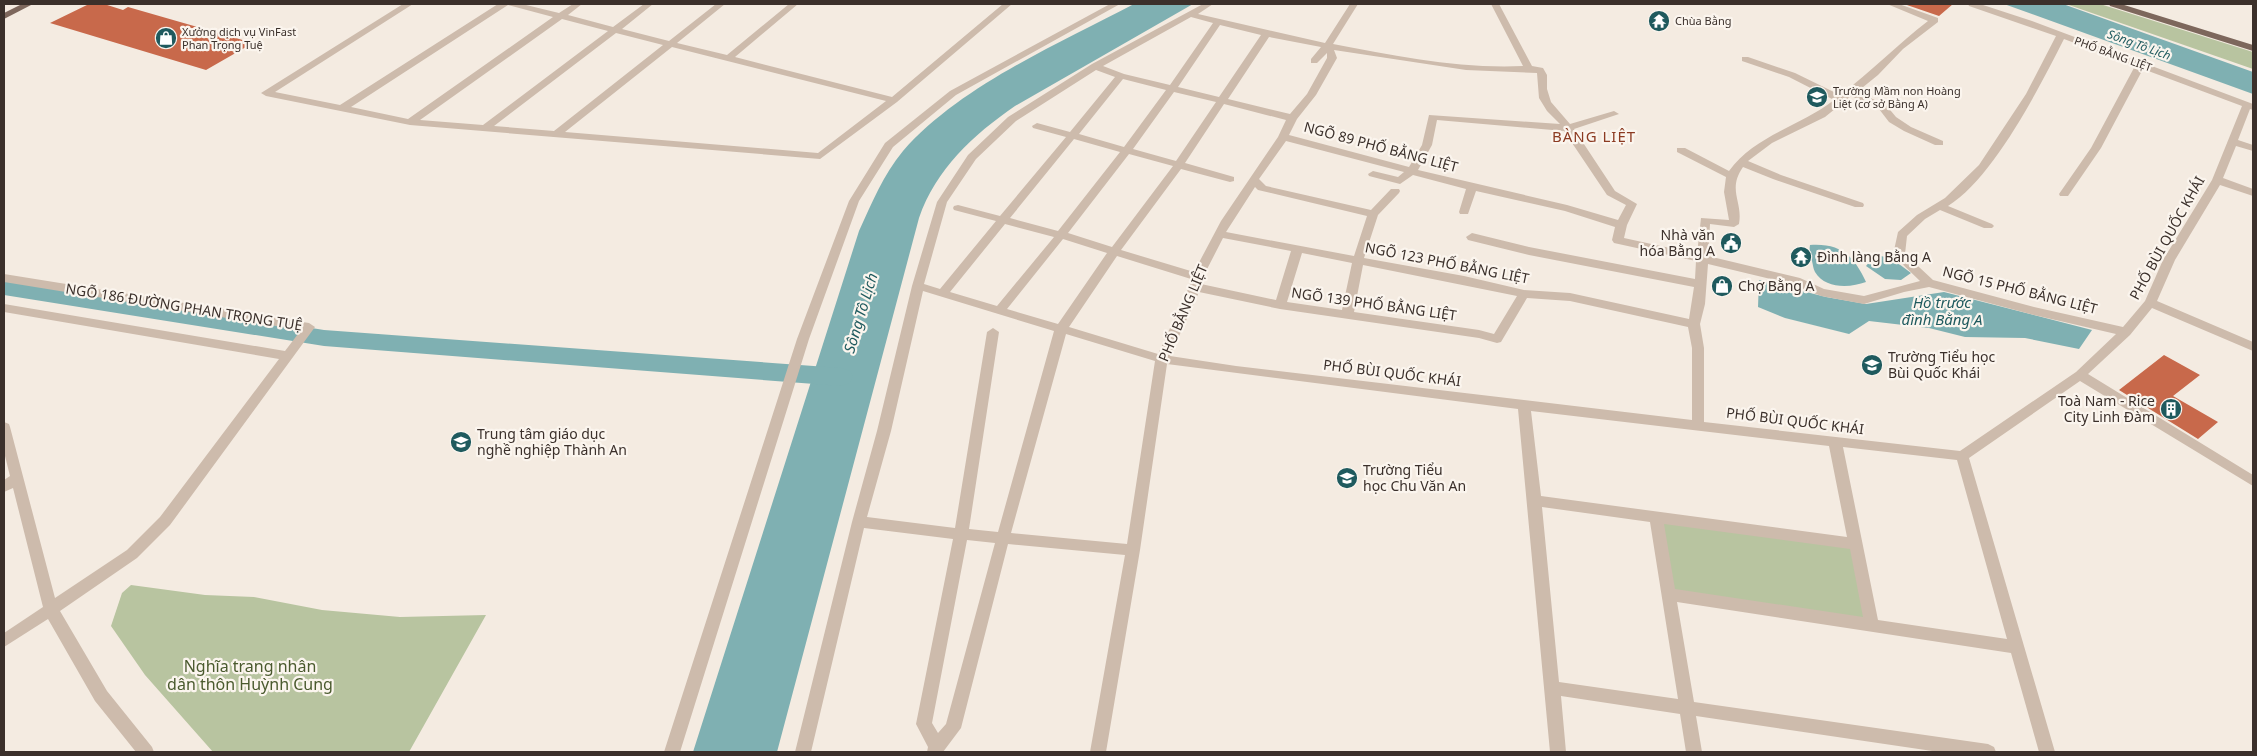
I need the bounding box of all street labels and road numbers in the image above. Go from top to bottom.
street label: PHỐ BẰNG LIỆT [2072,33,2154,74]
street label: NGÕ 89 PHỐ BẰNG LIỆT [1302,117,1460,176]
street label: PHỐ BÙI QUỐC KHÁI [2125,172,2209,303]
street label: NGÕ 123 PHỐ BẰNG LIỆT [1363,237,1531,288]
street label: PHỐ BẰNG LIỆT [1154,261,1212,364]
street label: NGÕ 15 PHỐ BẰNG LIỆT [1941,261,2100,318]
street label: NGÕ 186 ĐƯỜNG PHAN TRỌNG TUỆ [64,278,304,335]
street label: NGÕ 139 PHỐ BẰNG LIỆT [1290,283,1458,325]
street label: PHỐ BÙI QUỐC KHÁI [1322,355,1462,390]
street label: PHỐ BÙI QUỐC KHÁI [1725,403,1865,438]

